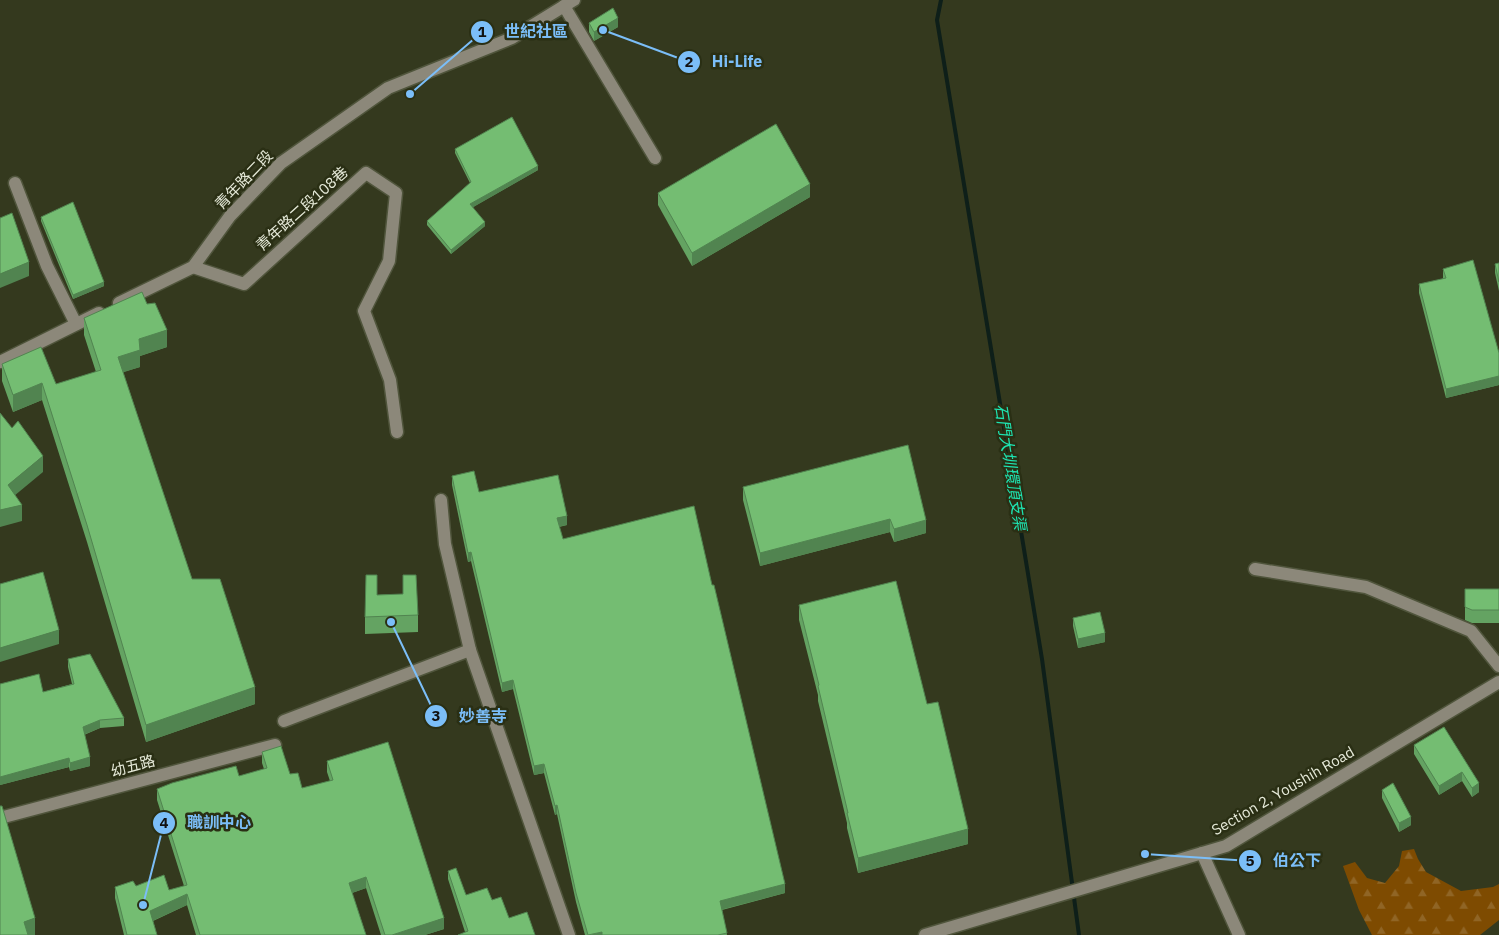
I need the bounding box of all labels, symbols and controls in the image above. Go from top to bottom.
callout: 世紀社區 [469,16,578,47]
text: 世紀社區 [504,21,568,41]
text: 1 [477,22,487,41]
callout: Hi-Life [677,46,772,77]
text: Hi-Life [712,51,762,71]
text: 2 [684,52,694,71]
street label: 青年路二段 [211,146,277,213]
street label: 青年路二段108巷 [252,162,352,255]
water label: 石門大圳環頂支渠 [991,402,1031,534]
callout: 妙善寺 [424,701,517,732]
text: 3 [431,706,441,725]
text: 妙善寺 [459,706,507,726]
street label: Section 2, Youshih Road [1208,742,1358,839]
street label: 幼五路 [109,751,157,781]
callout: 職訓中心 [152,807,261,838]
text: 職訓中心 [187,812,251,832]
text: 4 [159,813,169,832]
callout: 伯公下 [1238,845,1331,876]
text: 伯公下 [1273,850,1321,870]
text: 5 [1245,851,1255,870]

